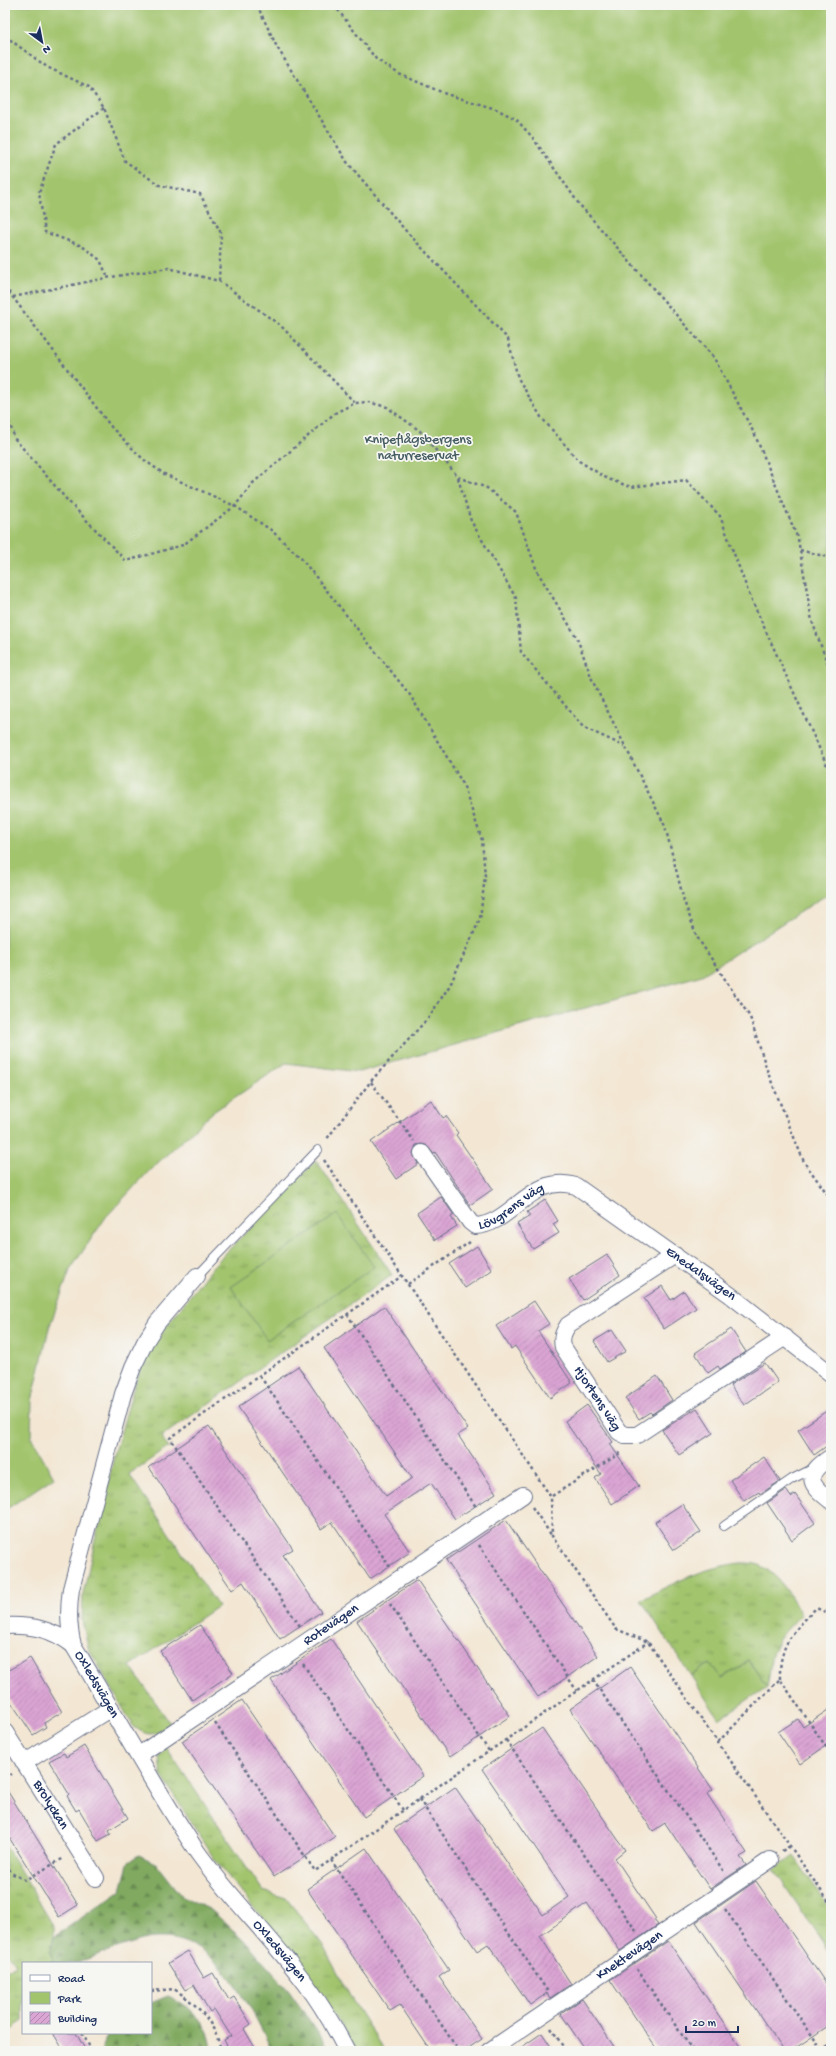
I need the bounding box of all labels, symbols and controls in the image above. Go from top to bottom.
north arrow [22,22,62,62]
text: N [40,42,52,56]
park label: Knipeflågsbergens naturreservat [365,432,472,465]
street label: Lövgrens väg [477,1180,547,1234]
street label: Enedalsvägen [662,1243,740,1305]
street label: Hjortens väg [569,1363,625,1434]
street label: Rotevägen [300,1600,362,1650]
street label: Oxledsvägen [70,1648,123,1722]
street label: Brolyckan [28,1776,72,1833]
street label: Oxledsvägen [249,1917,310,1986]
street label: Knektevägen [593,1927,666,1984]
legend [22,1962,152,2034]
text: Road [58,1973,85,1987]
text: Park [57,1993,83,2007]
scale bar [686,2008,738,2034]
text: Building [57,2013,97,2027]
text: 20 m [692,2017,717,2031]

